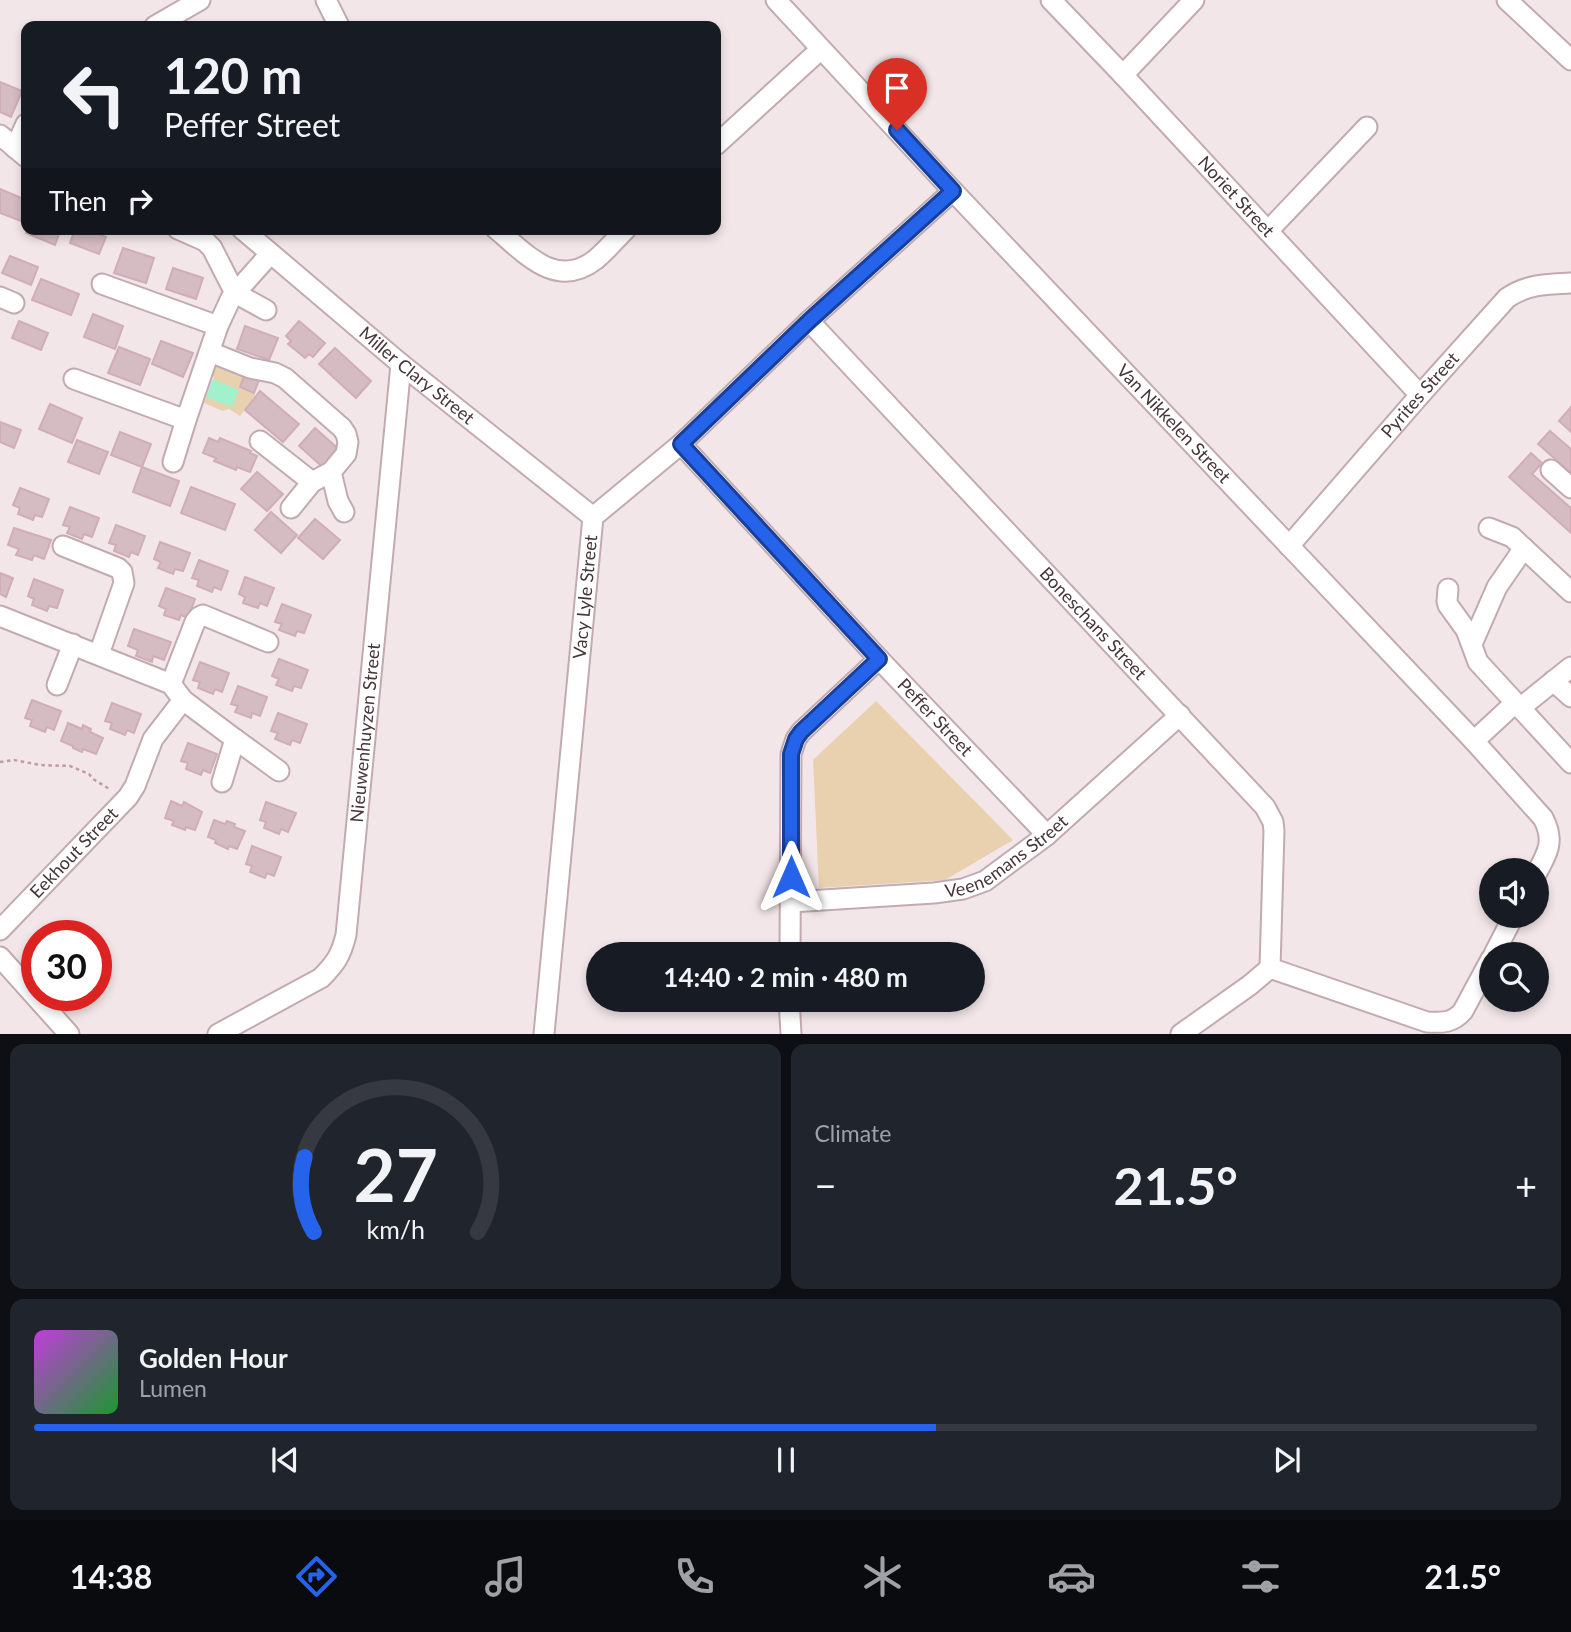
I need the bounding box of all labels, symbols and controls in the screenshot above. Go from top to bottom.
text: 120 m [164,46,302,104]
icon: left [49,49,140,140]
pin [867,58,927,130]
icon: arrive [878,69,916,107]
text: Peffer Street [164,105,340,144]
street label: Noriet Street [1194,151,1280,241]
icon: right [121,182,159,220]
text: Then [49,185,107,217]
street label: Miller Clary Street [355,321,480,429]
street label: Pyrites Street [1376,347,1464,442]
street label: Van Nikkelen Street [1113,359,1236,488]
street label: Vacy Lyle Street [568,533,601,660]
street label: Boneschans Street [1036,562,1152,684]
street label: Nieuwenhuyzen Street [345,641,384,823]
street label: Peffer Street [893,673,978,761]
street label: Eekhout Street [25,802,123,902]
street label: Veenemans Street [943,809,1072,901]
position arrow [754,840,828,914]
map controls [1479,858,1549,1012]
button: sound [1479,858,1549,928]
speed limit sign: 30 [21,920,112,1011]
button: search [1479,942,1549,1012]
text: 14:40 · 2 min · 480 m [663,961,908,993]
text: Climate [815,1119,891,1147]
text: 27 [353,1131,437,1219]
text: 21.5° [1114,1154,1238,1216]
text: − [815,1162,837,1208]
text: + [1515,1162,1537,1208]
text: km/h [366,1214,425,1244]
text: Golden Hour [139,1342,288,1374]
text: Lumen [139,1374,207,1402]
icon: previous [266,1441,304,1479]
icon: pause [767,1441,805,1479]
icon: next [1268,1441,1306,1479]
icon: directions [292,1552,341,1601]
icon: music [481,1552,530,1601]
icon: phone [670,1552,719,1601]
icon: climate [858,1552,907,1601]
icon: car [1047,1552,1096,1601]
icon: filters [1236,1552,1285,1601]
text: 14:38 [70,1557,152,1596]
text: 21.5° [1424,1557,1501,1596]

